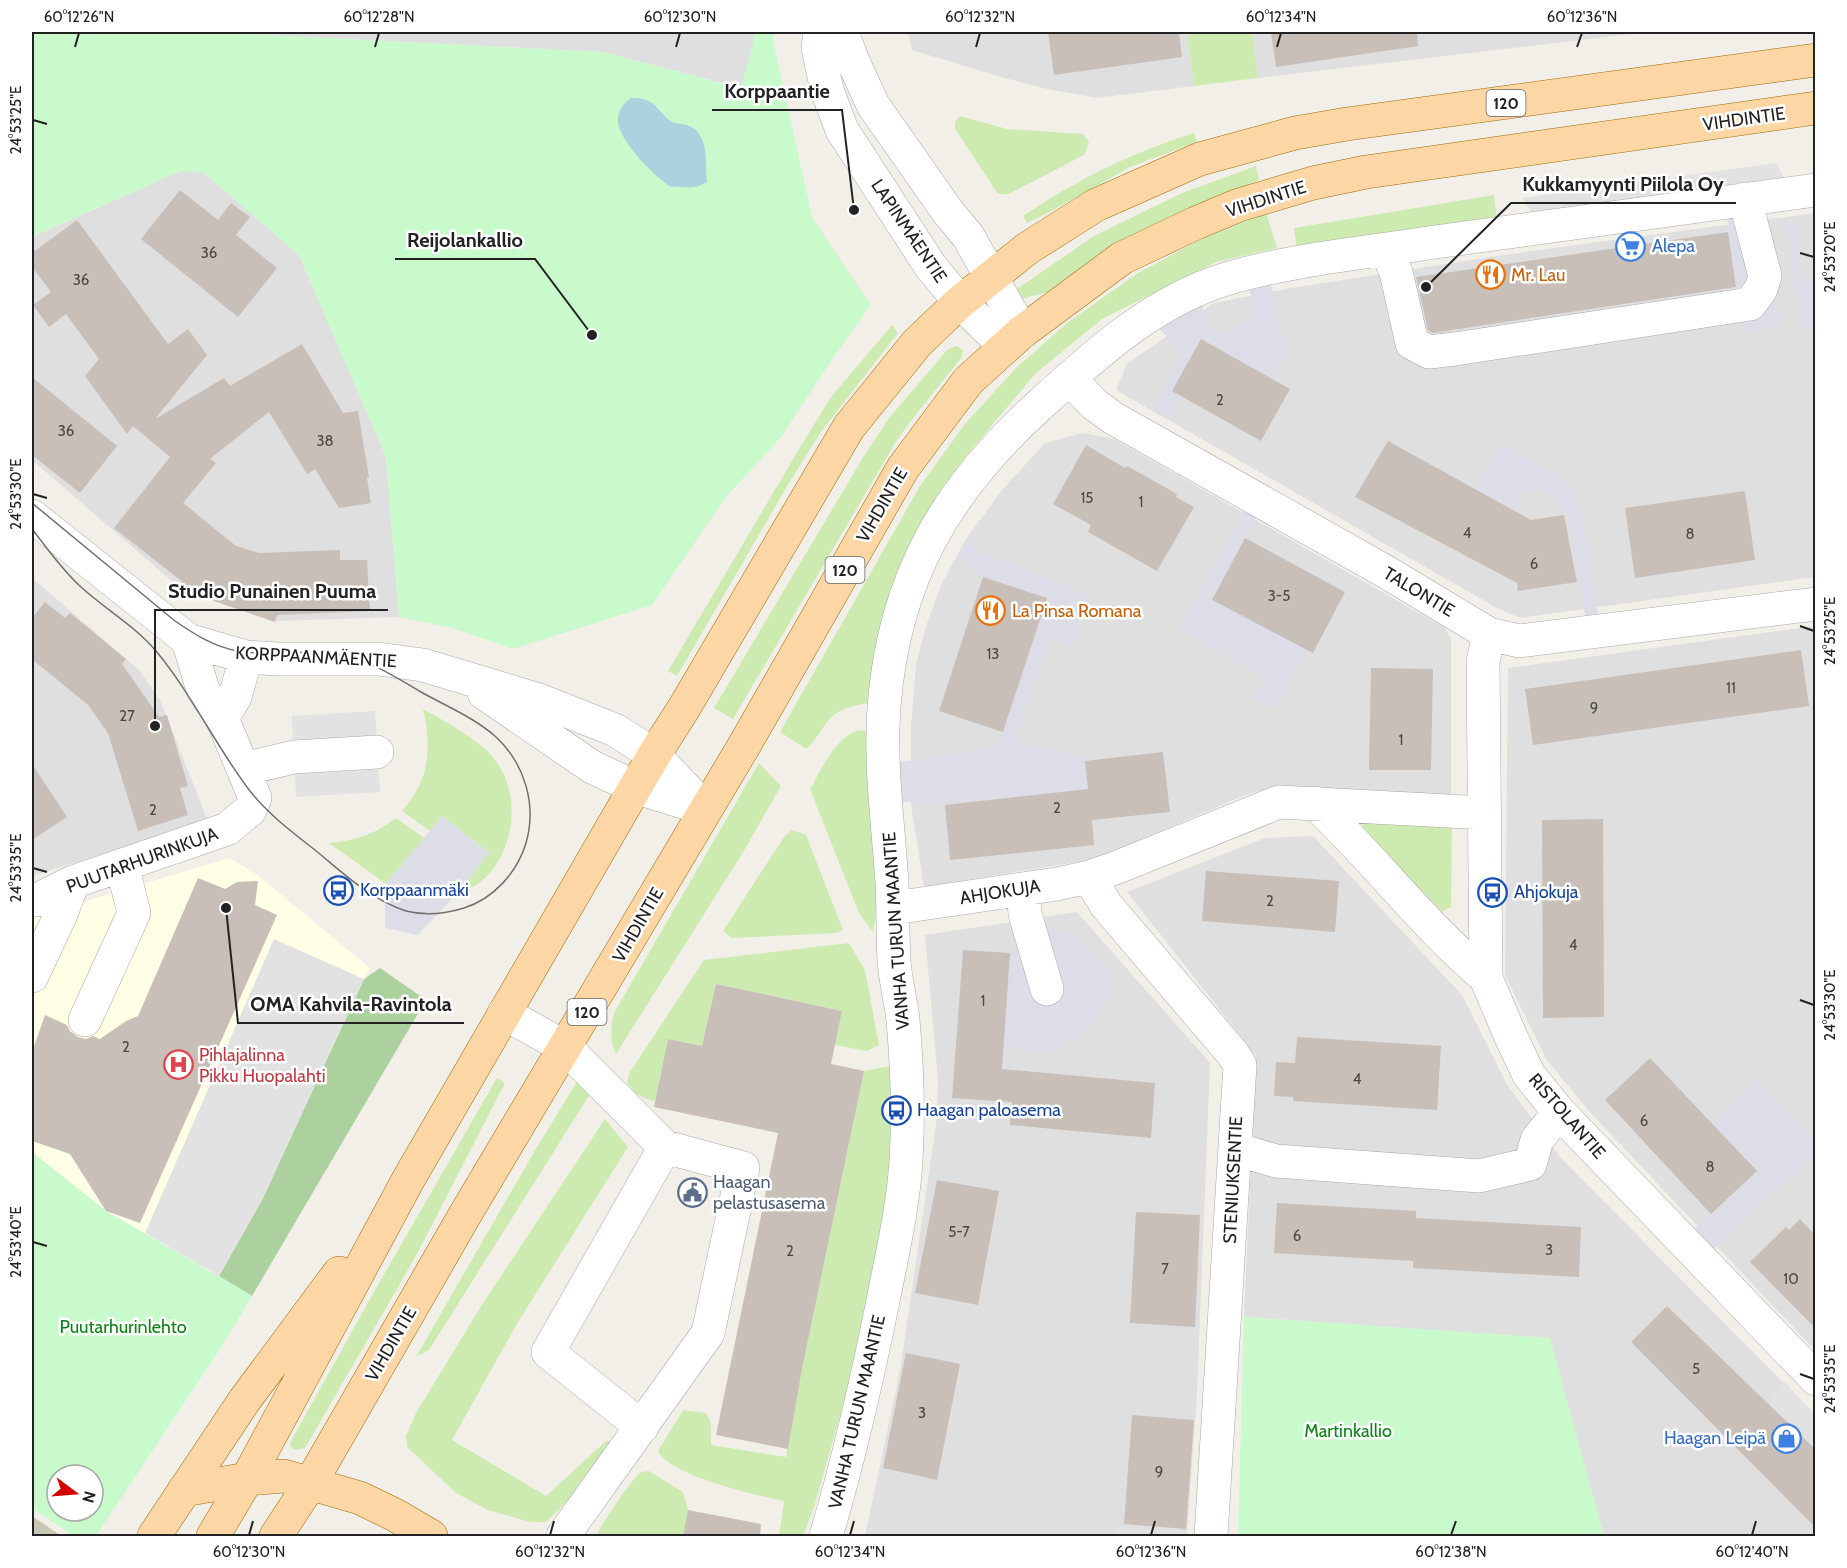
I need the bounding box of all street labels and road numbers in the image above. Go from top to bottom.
road number: 120 [1486,90,1526,116]
street label: VIHDINTIE [1701,102,1787,136]
street label: LAPINMÄENTIE [866,175,952,287]
street label: VIHDINTIE [1223,176,1309,222]
street label: VIHDINTIE [852,464,912,546]
road number: 120 [826,557,864,583]
street label: TALONTIE [1379,562,1459,622]
street label: KORPPAANMÄENTIE [235,642,397,672]
street label: PUUTARHURINKUJA [63,822,221,898]
street label: VANHA TURUN MAANTIE [878,831,914,1031]
street label: AHJOKUJA [958,875,1042,909]
street label: VIHDINTIE [608,884,668,966]
road number: 120 [568,999,606,1025]
street label: RISTOLANTIE [1524,1069,1610,1163]
street label: STENIUKSENTIE [1219,1116,1247,1244]
street label: VIHDINTIE [361,1303,421,1385]
street label: VANHA TURUN MAANTIE [824,1313,890,1511]

